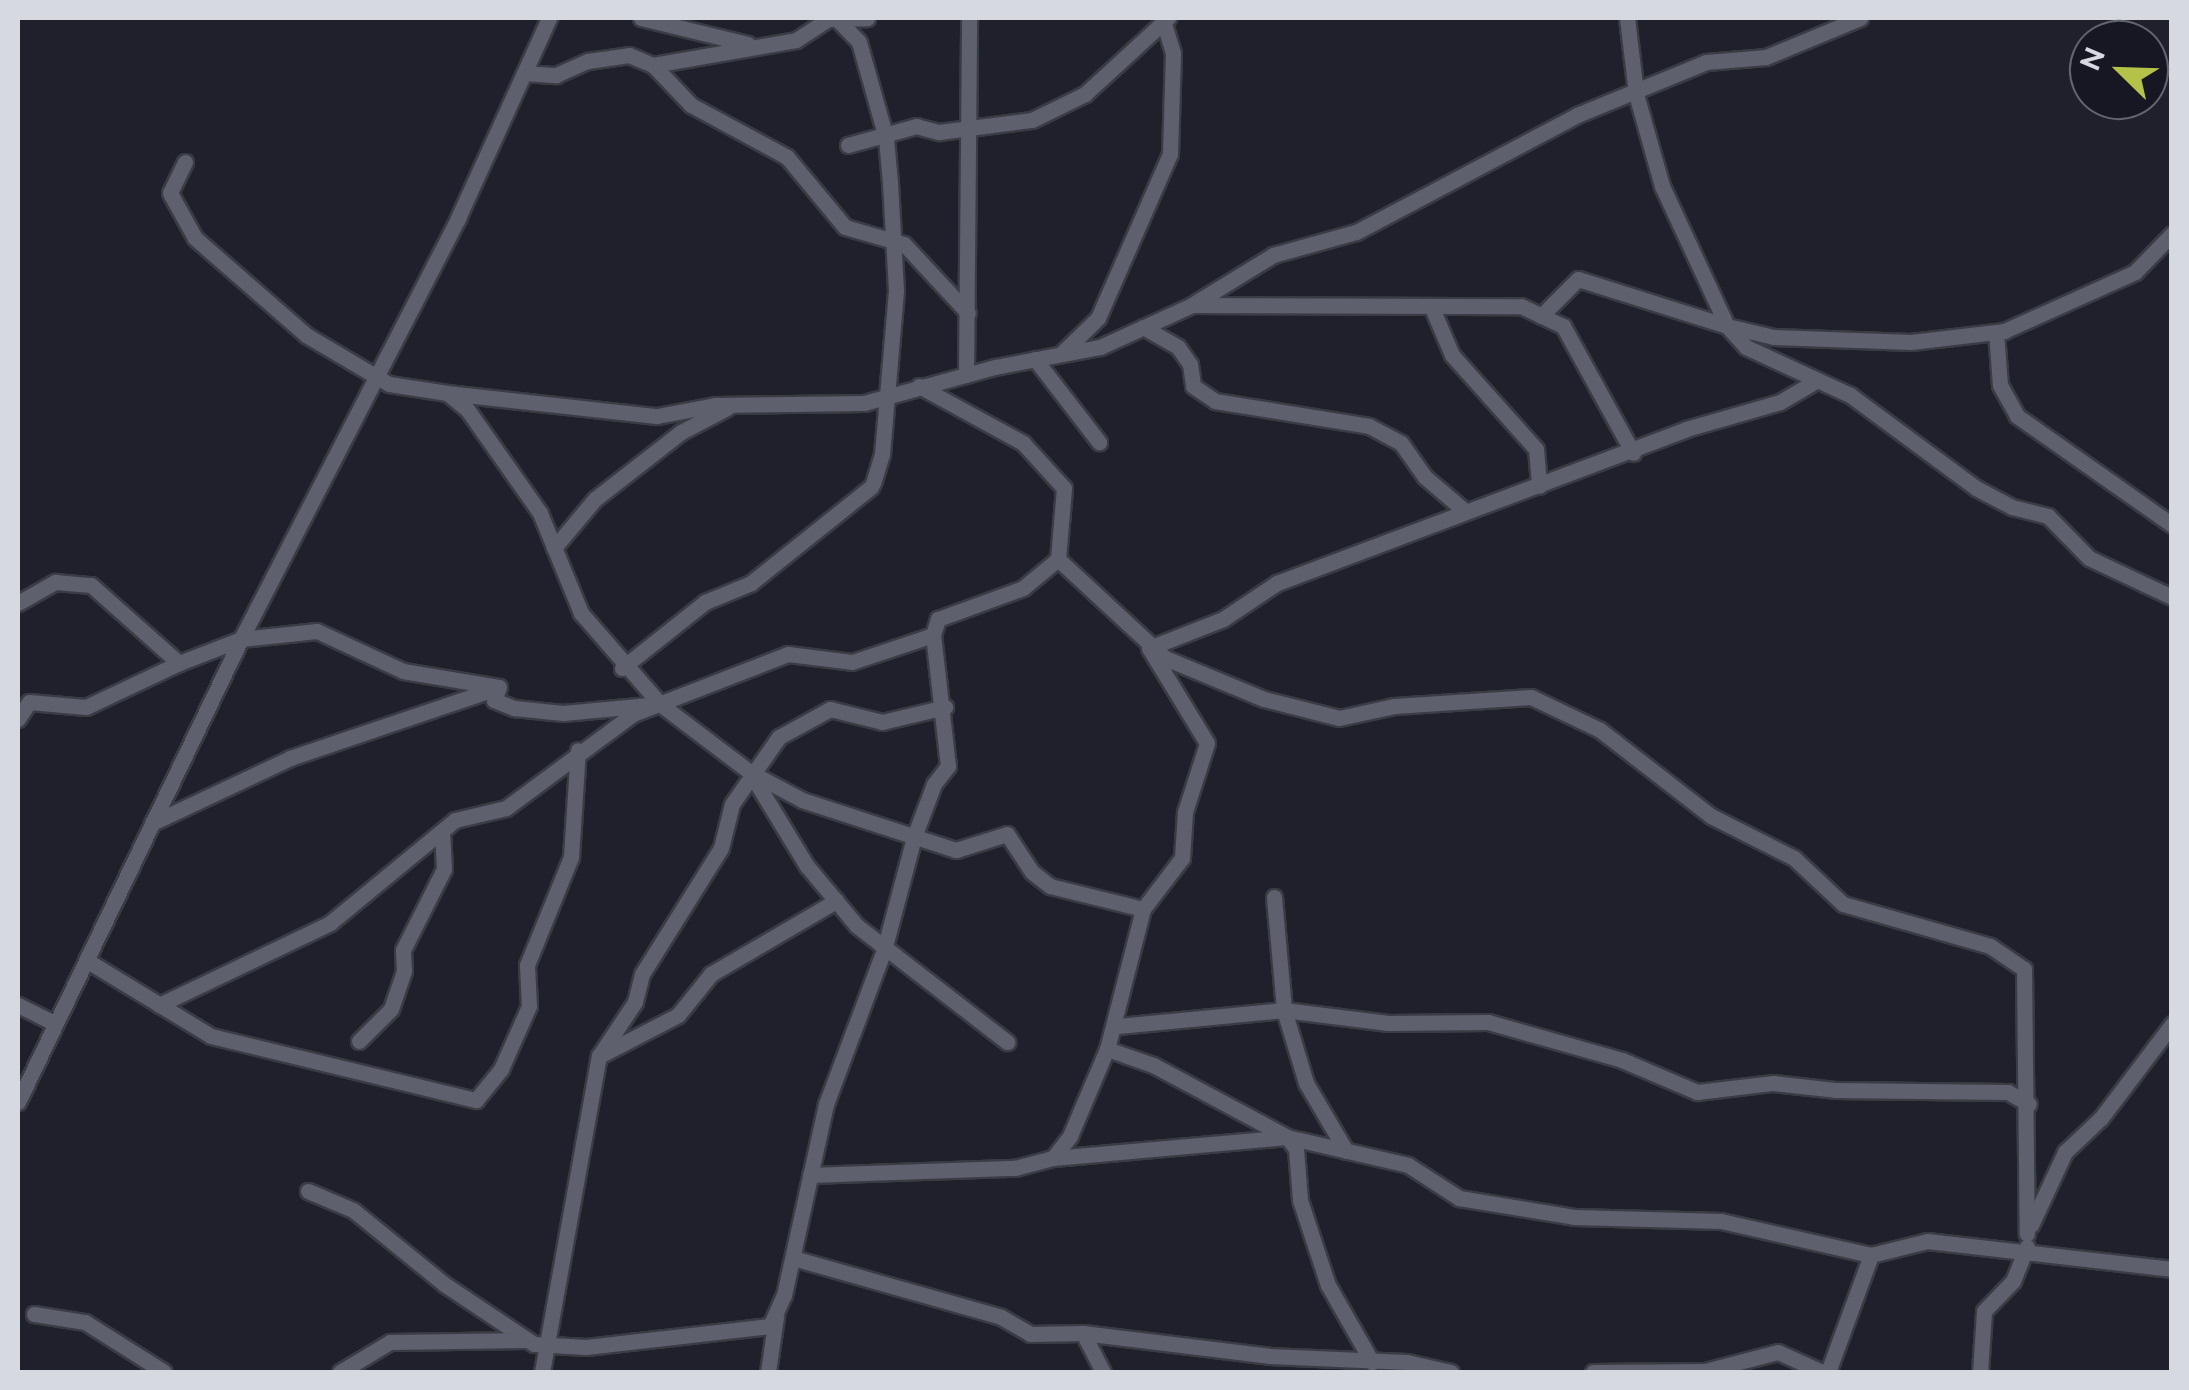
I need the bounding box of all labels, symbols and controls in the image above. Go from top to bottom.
north arrow [2069,20,2169,120]
text: N [2073,43,2112,75]

